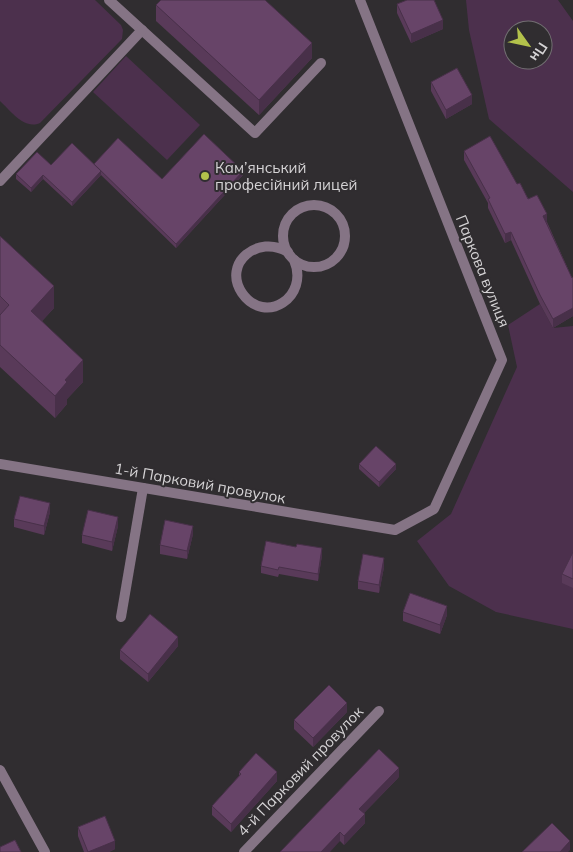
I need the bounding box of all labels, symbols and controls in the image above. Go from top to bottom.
north arrow [503,20,553,70]
text: Пн [526,39,552,65]
place label: Кам’янський професійний лицей [215,158,357,194]
marker: Кам’янський професійний лицей [199,170,211,182]
street label: Паркова вулиця [452,212,514,330]
street label: 1-й Парковий провулок [113,459,288,508]
street label: 4-й Парковий провулок [233,701,368,840]

